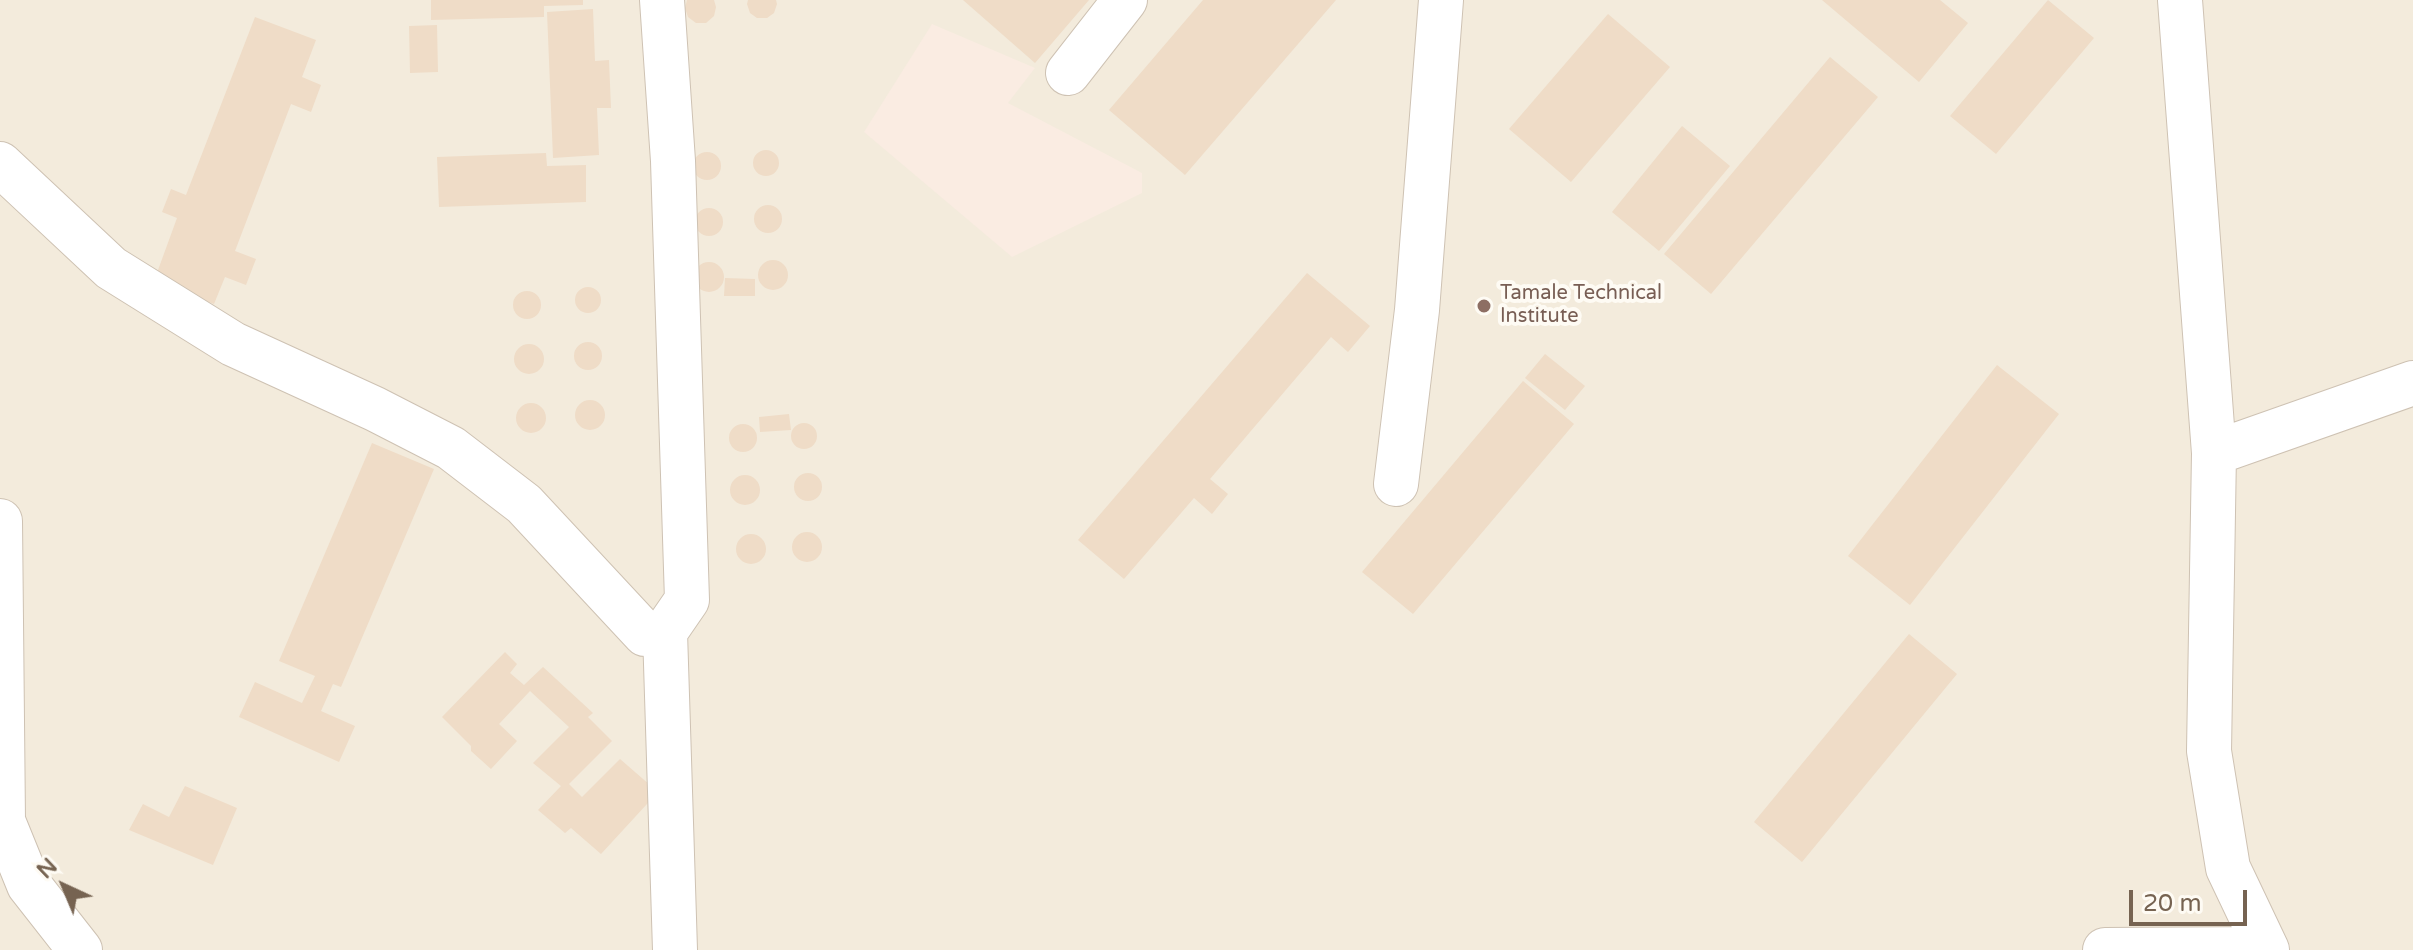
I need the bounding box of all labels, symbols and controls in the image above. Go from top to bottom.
place label: Tamale Technical Institute [1500,282,1662,329]
marker: Tamale Technical Institute [1475,297,1493,315]
north arrow [24,846,104,926]
text: N [32,853,63,884]
scale bar [2133,874,2251,924]
text: 20 m [2143,889,2201,918]

